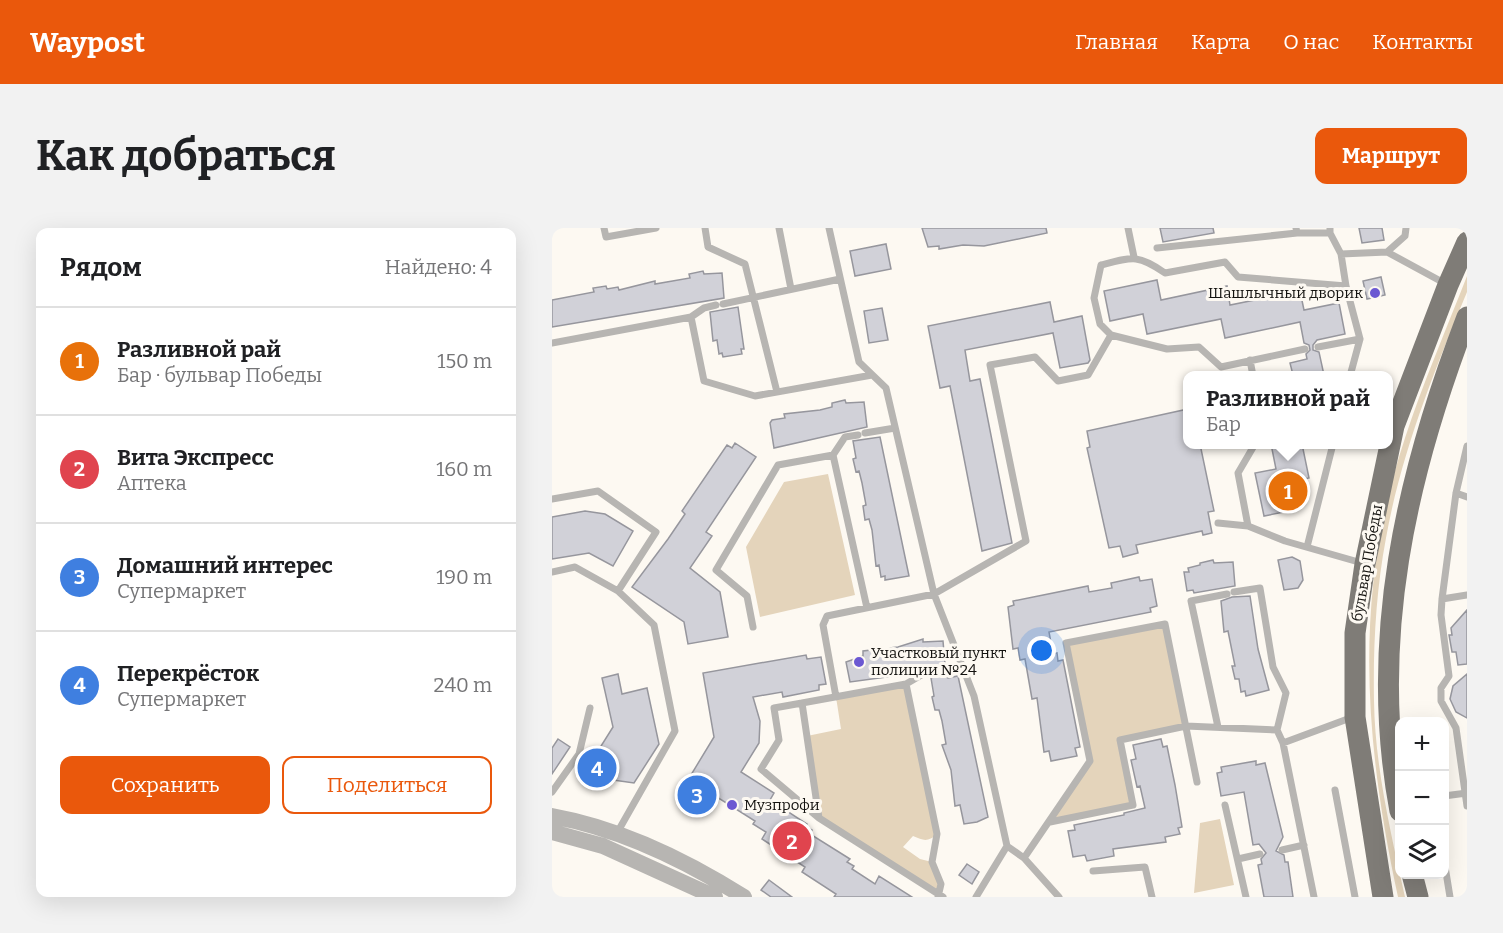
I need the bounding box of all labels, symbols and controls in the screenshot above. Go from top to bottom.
text: Waypost [30,26,145,59]
text: Главная [1075,29,1158,55]
text: Карта [1191,29,1250,55]
text: О нас [1283,29,1339,55]
text: Контакты [1372,29,1473,55]
button: Маршрут [1315,128,1467,184]
text: Как добраться [36,131,336,181]
text: Рядом [60,252,142,283]
text: Найдено: 4 [385,255,492,279]
place label: Шашлычный дворик [1208,284,1363,302]
marker: Шашлычный дворик [1368,286,1382,300]
text: Разливной рай [117,336,281,363]
text: 1 [75,349,84,373]
text: 150 m [437,349,492,373]
text: Бар · бульвар Победы [117,363,322,387]
popup [1183,371,1393,449]
text: Разливной рай [1206,385,1370,412]
text: Бар [1206,412,1241,436]
text: Вита Экспресс [117,444,274,471]
text: 2 [74,457,85,481]
text: 160 m [436,457,492,481]
pin: 1 [1268,468,1308,514]
text: Аптека [117,471,187,495]
street label: бульвар Победы [1348,503,1386,623]
text: Домашний интерес [117,552,333,579]
text: 3 [74,565,85,589]
text: 190 m [436,565,492,589]
text: Супермаркет [117,579,246,603]
your location [1027,636,1056,665]
place label: Участковый пункт полиции №24 [871,644,1007,679]
marker: Участковый пункт полиции №24 [852,655,866,669]
text: Перекрёсток [117,660,259,687]
text: 4 [73,673,86,697]
text: 240 m [434,673,492,697]
text: Супермаркет [117,687,246,711]
map controls [1395,717,1449,879]
button: + [1395,717,1449,771]
pin: 4 [578,746,616,790]
button: Сохранить [60,756,270,814]
button: Поделиться [282,756,492,814]
button: − [1395,771,1449,825]
pin: 3 [678,772,716,818]
place label: Музпрофи [744,796,820,814]
marker: Музпрофи [725,798,739,812]
pin: 2 [772,818,812,864]
button: layers [1395,825,1449,879]

